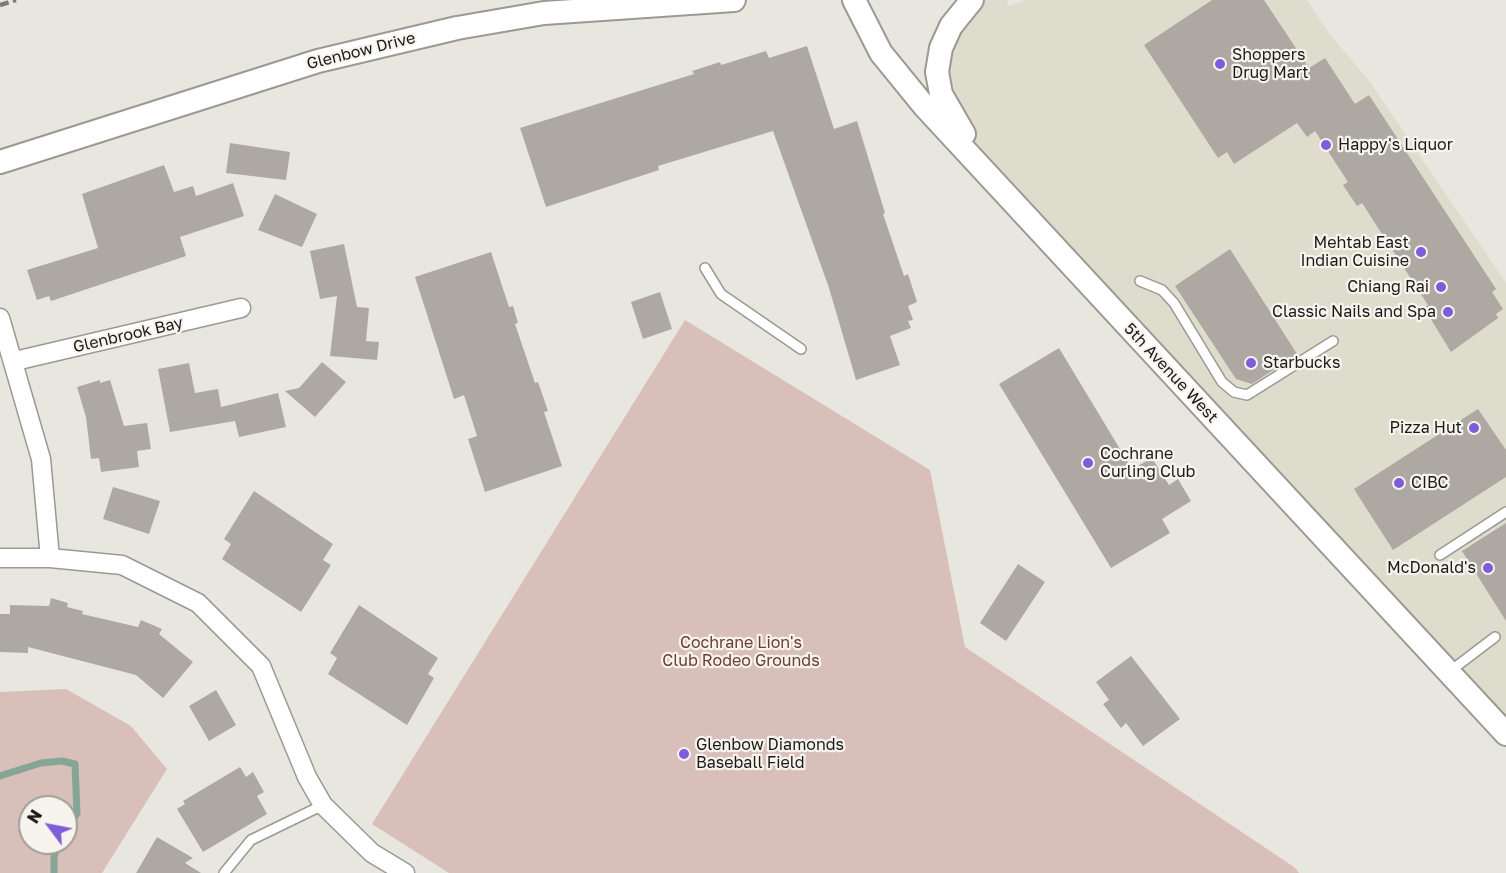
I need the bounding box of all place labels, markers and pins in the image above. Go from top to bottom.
place label: Shoppers Drug Mart [1232,45,1309,83]
marker: Shoppers Drug Mart [1213,57,1227,71]
place label: Happy's Liquor [1338,135,1453,155]
marker: Happy's Liquor [1319,138,1333,152]
place label: Mehtab East Indian Cuisine [1300,233,1409,271]
marker: Mehtab East Indian Cuisine [1414,245,1428,259]
place label: Chiang Rai [1347,277,1429,297]
marker: Chiang Rai [1434,280,1448,294]
place label: Classic Nails and Spa [1272,302,1436,322]
marker: Classic Nails and Spa [1441,305,1455,319]
place label: Starbucks [1263,353,1340,373]
marker: Starbucks [1244,356,1258,370]
place label: Pizza Hut [1389,418,1462,438]
marker: Pizza Hut [1467,421,1481,435]
place label: Cochrane Curling Club [1100,444,1195,482]
marker: Cochrane Curling Club [1081,456,1095,470]
place label: CIBC [1411,473,1448,493]
marker: CIBC [1392,476,1406,490]
place label: McDonald's [1387,558,1476,578]
marker: McDonald's [1481,561,1495,575]
place label: Glenbow Diamonds Baseball Field [696,735,844,773]
marker: Glenbow Diamonds Baseball Field [677,747,691,761]

